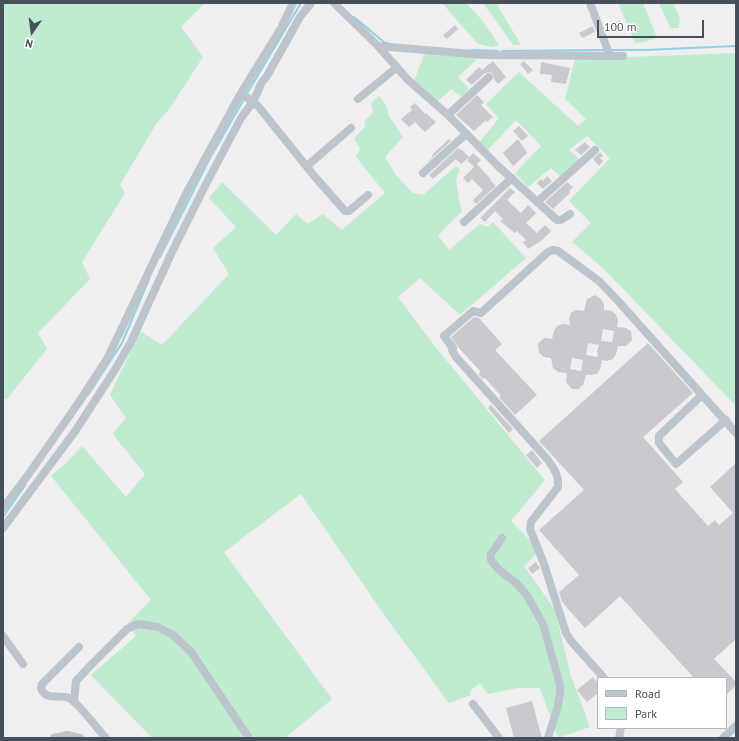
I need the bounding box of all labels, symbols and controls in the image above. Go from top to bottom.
north arrow [12,12,52,52]
scale bar [599,12,706,38]
text: 100 m [604,19,637,34]
text: N [24,36,34,51]
legend [597,677,727,729]
text: Road [635,686,660,701]
text: Park [635,706,657,721]

